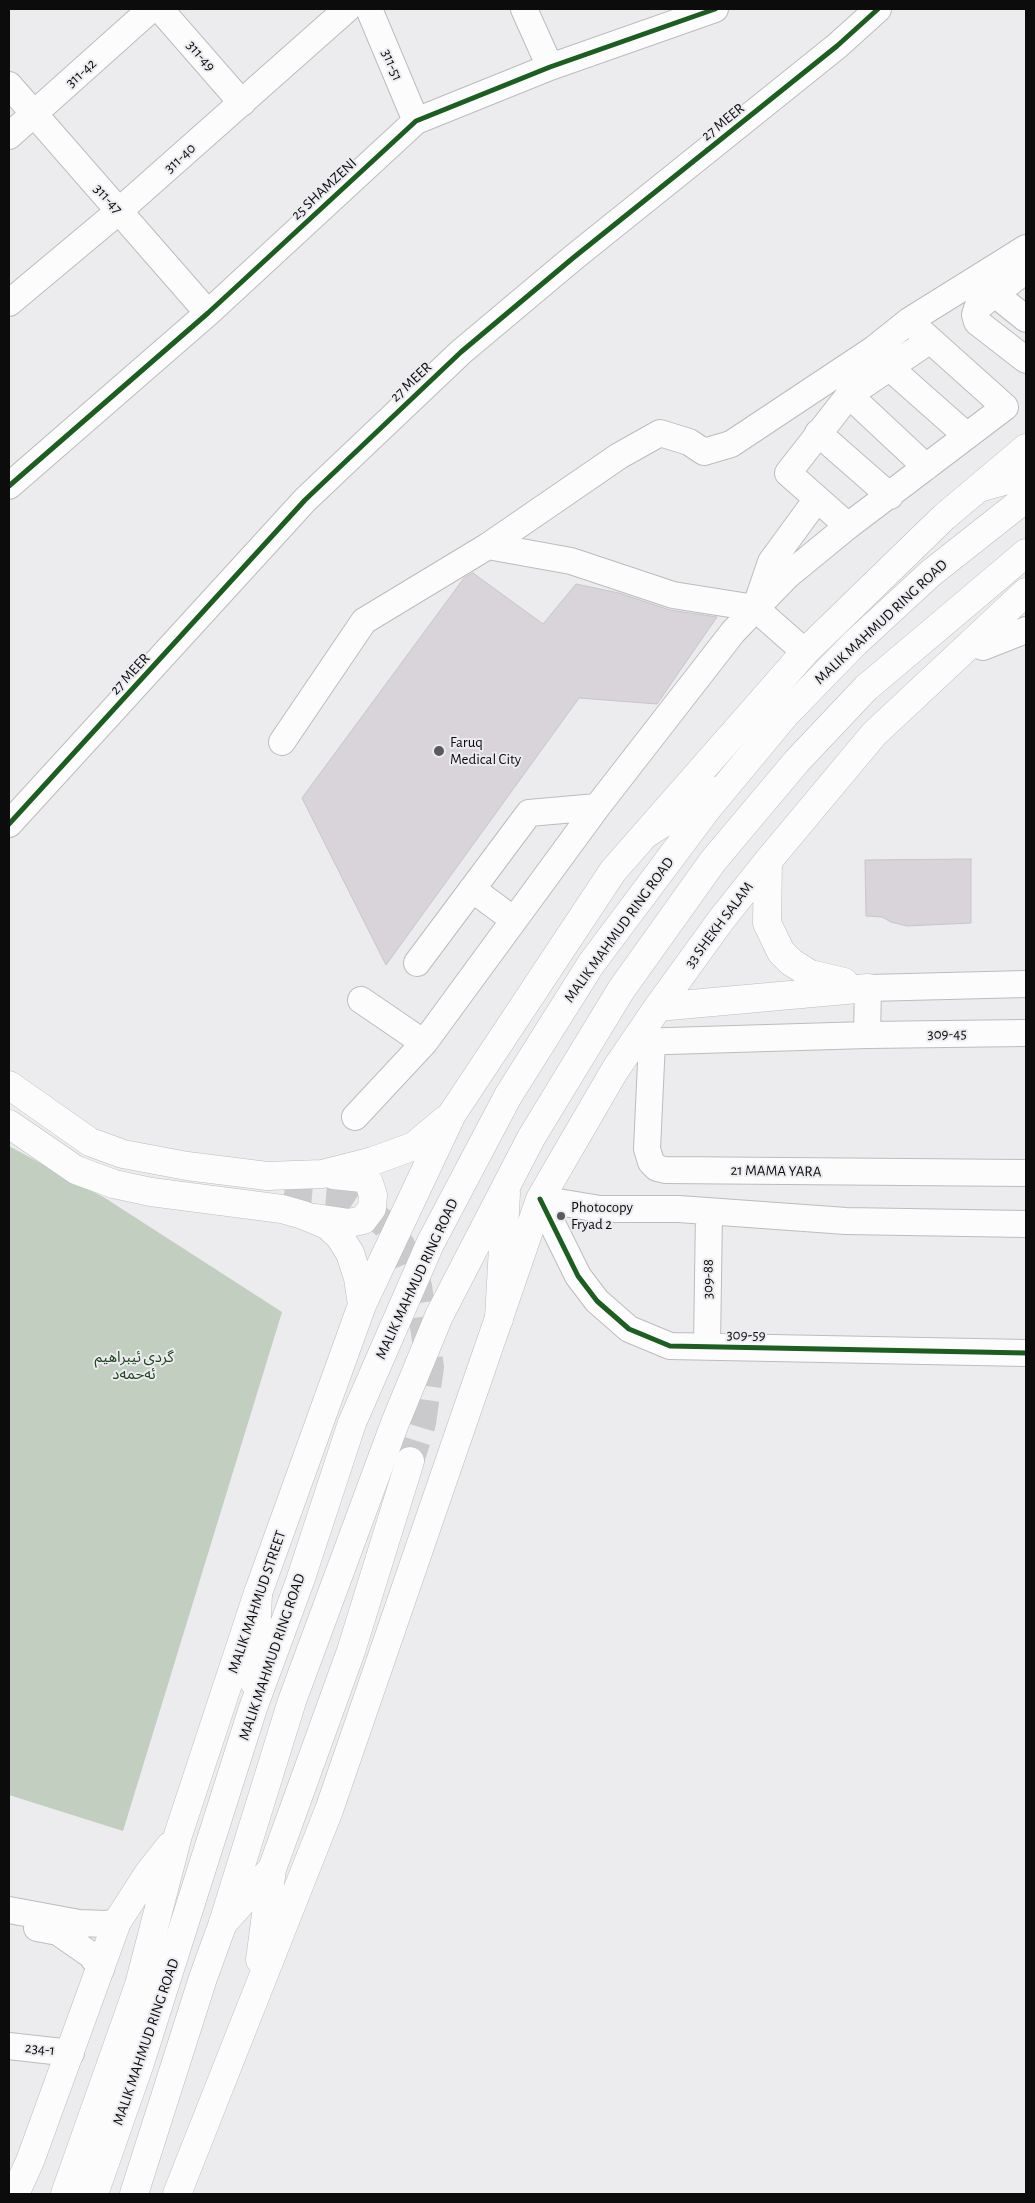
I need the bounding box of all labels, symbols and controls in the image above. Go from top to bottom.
street label: 311-49 [183,37,219,75]
street label: 311-51 [377,47,407,83]
street label: 311-42 [62,55,100,91]
street label: 27 MEER [698,99,748,145]
street label: 311-40 [161,139,199,177]
street label: 25 SHAMZENI [288,154,360,224]
street label: 311-47 [90,180,126,218]
street label: 27 MEER [387,358,435,406]
street label: MALIK MAHMUD RING ROAD [811,556,951,688]
street label: 27 MEER [106,650,154,698]
place label: Faruq Medical City [450,733,521,768]
marker: Faruq Medical City [432,744,446,758]
street label: MALIK MAHMUD RING ROAD [560,854,678,1006]
street label: 33 SHEKH SALAM [681,879,757,971]
street label: 309-45 [927,1025,967,1043]
street label: 21 MAMA YARA [730,1161,822,1181]
street label: MALIK MAHMUD RING ROAD [372,1196,462,1362]
place label: Photocopy Fryad 2 [571,1198,633,1233]
marker: Photocopy Fryad 2 [555,1210,567,1222]
street label: 309-88 [699,1259,717,1299]
street label: 309-59 [726,1326,766,1344]
park label: گردی ئیبراھیم ئەحمەد [94,1348,174,1383]
street label: MALIK MAHMUD STREET [224,1528,290,1676]
street label: MALIK MAHMUD RING ROAD [235,1571,309,1743]
street label: MALIK MAHMUD RING ROAD [109,1956,183,2128]
street label: 234-1 [24,2038,56,2060]

